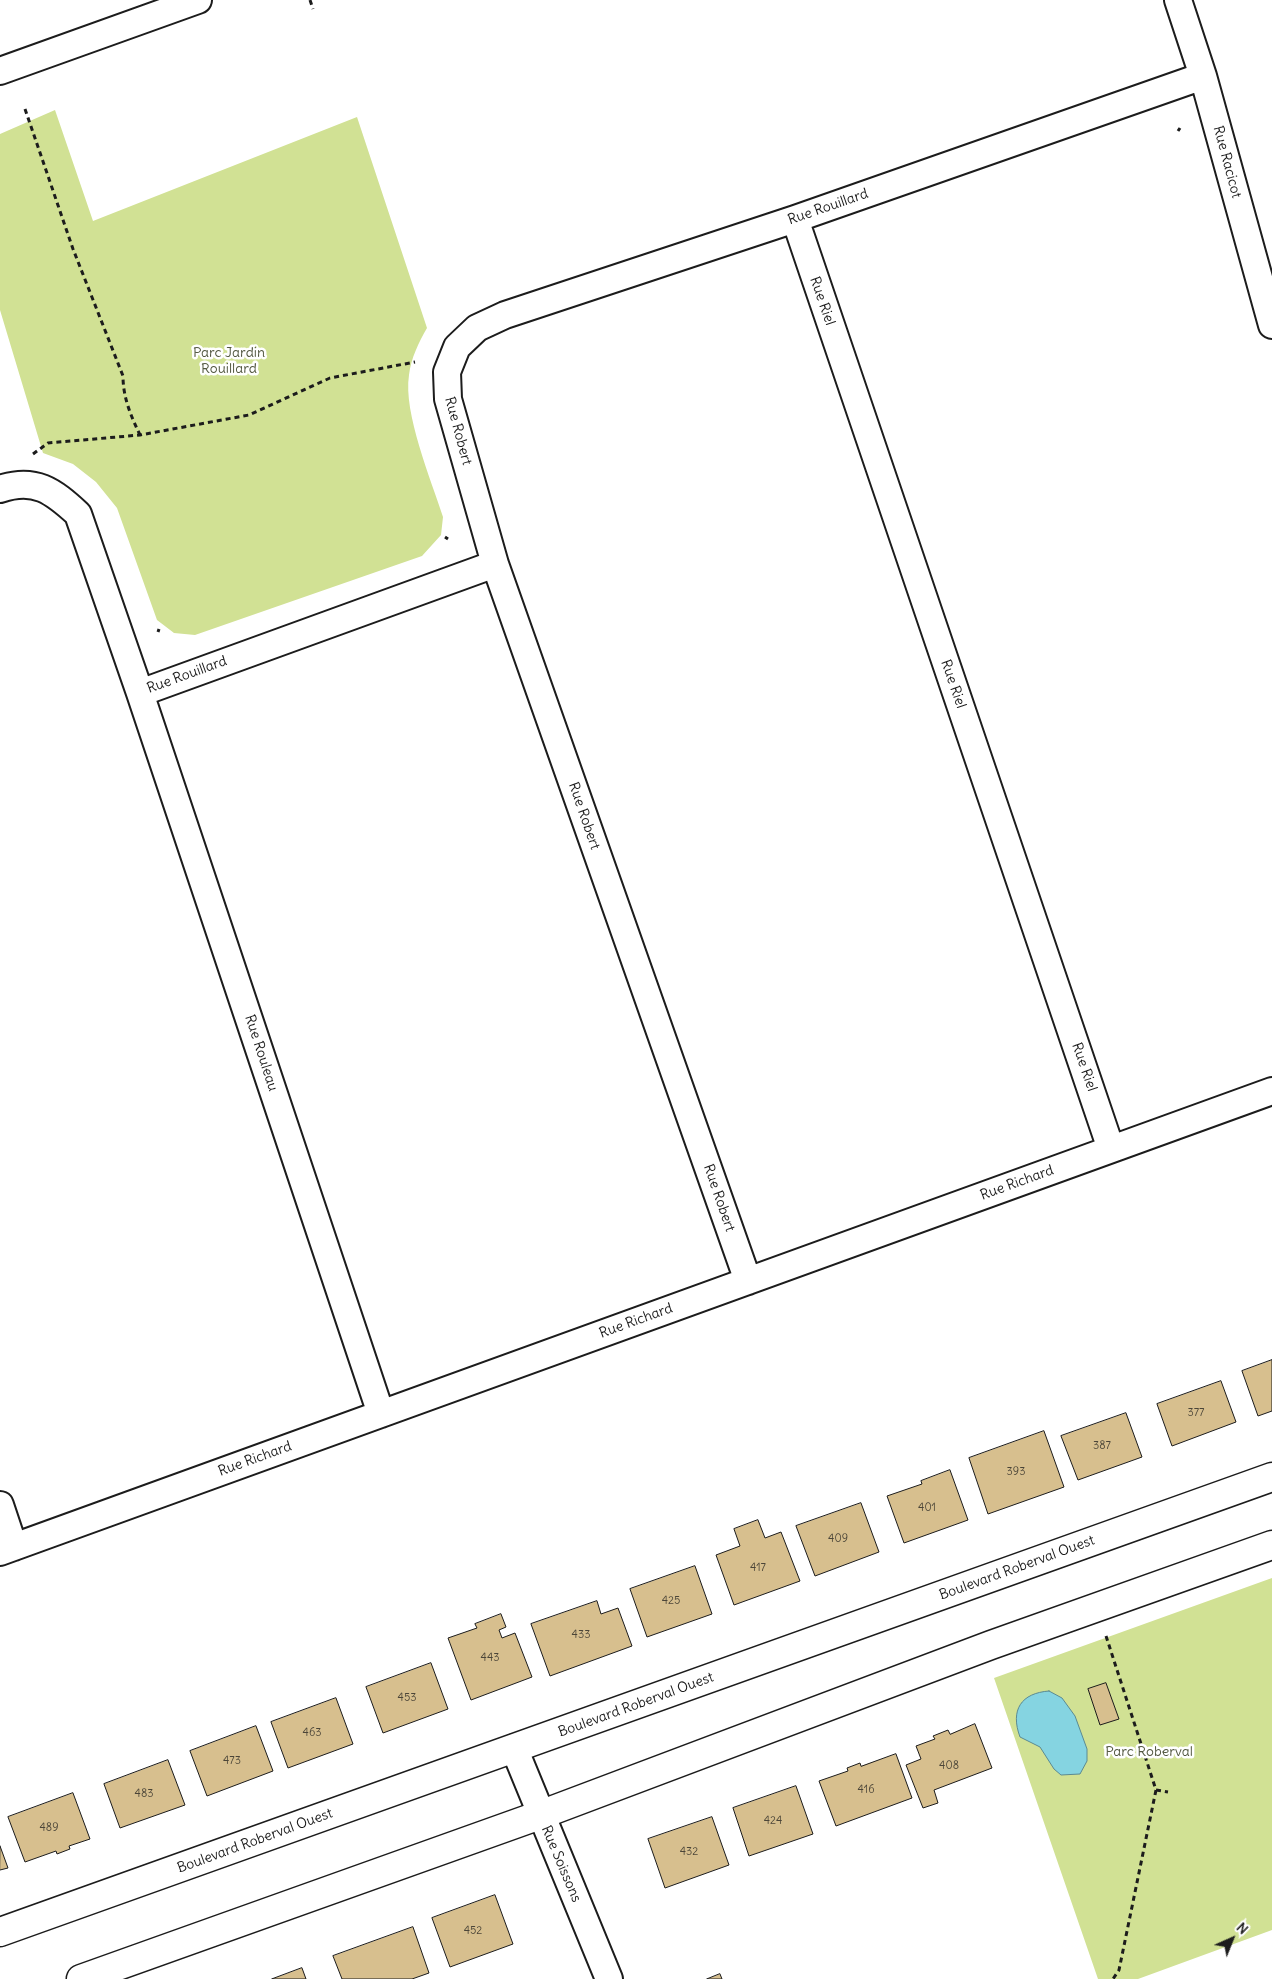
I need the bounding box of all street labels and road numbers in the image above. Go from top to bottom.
street label: Rue Racicot [1209,124,1245,200]
street label: Rue Rouillard [786,185,870,229]
street label: Rue Riel [806,274,838,328]
street label: Rue Robert [441,395,475,467]
street label: Rue Rouillard [145,653,229,697]
street label: Rue Riel [937,657,969,711]
street label: Rue Robert [565,780,603,852]
street label: Rue Rouleau [241,1013,281,1093]
street label: Rue Riel [1068,1040,1100,1094]
street label: Rue Robert [700,1162,738,1234]
street label: Rue Richard [978,1162,1056,1204]
street label: Rue Richard [597,1300,675,1342]
street label: Rue Richard [216,1438,294,1480]
street label: Boulevard Roberval Ouest [937,1532,1097,1604]
street label: Boulevard Roberval Ouest [556,1669,716,1741]
street label: Boulevard Roberval Ouest [175,1805,335,1877]
street label: Rue Soissons [537,1823,585,1905]

